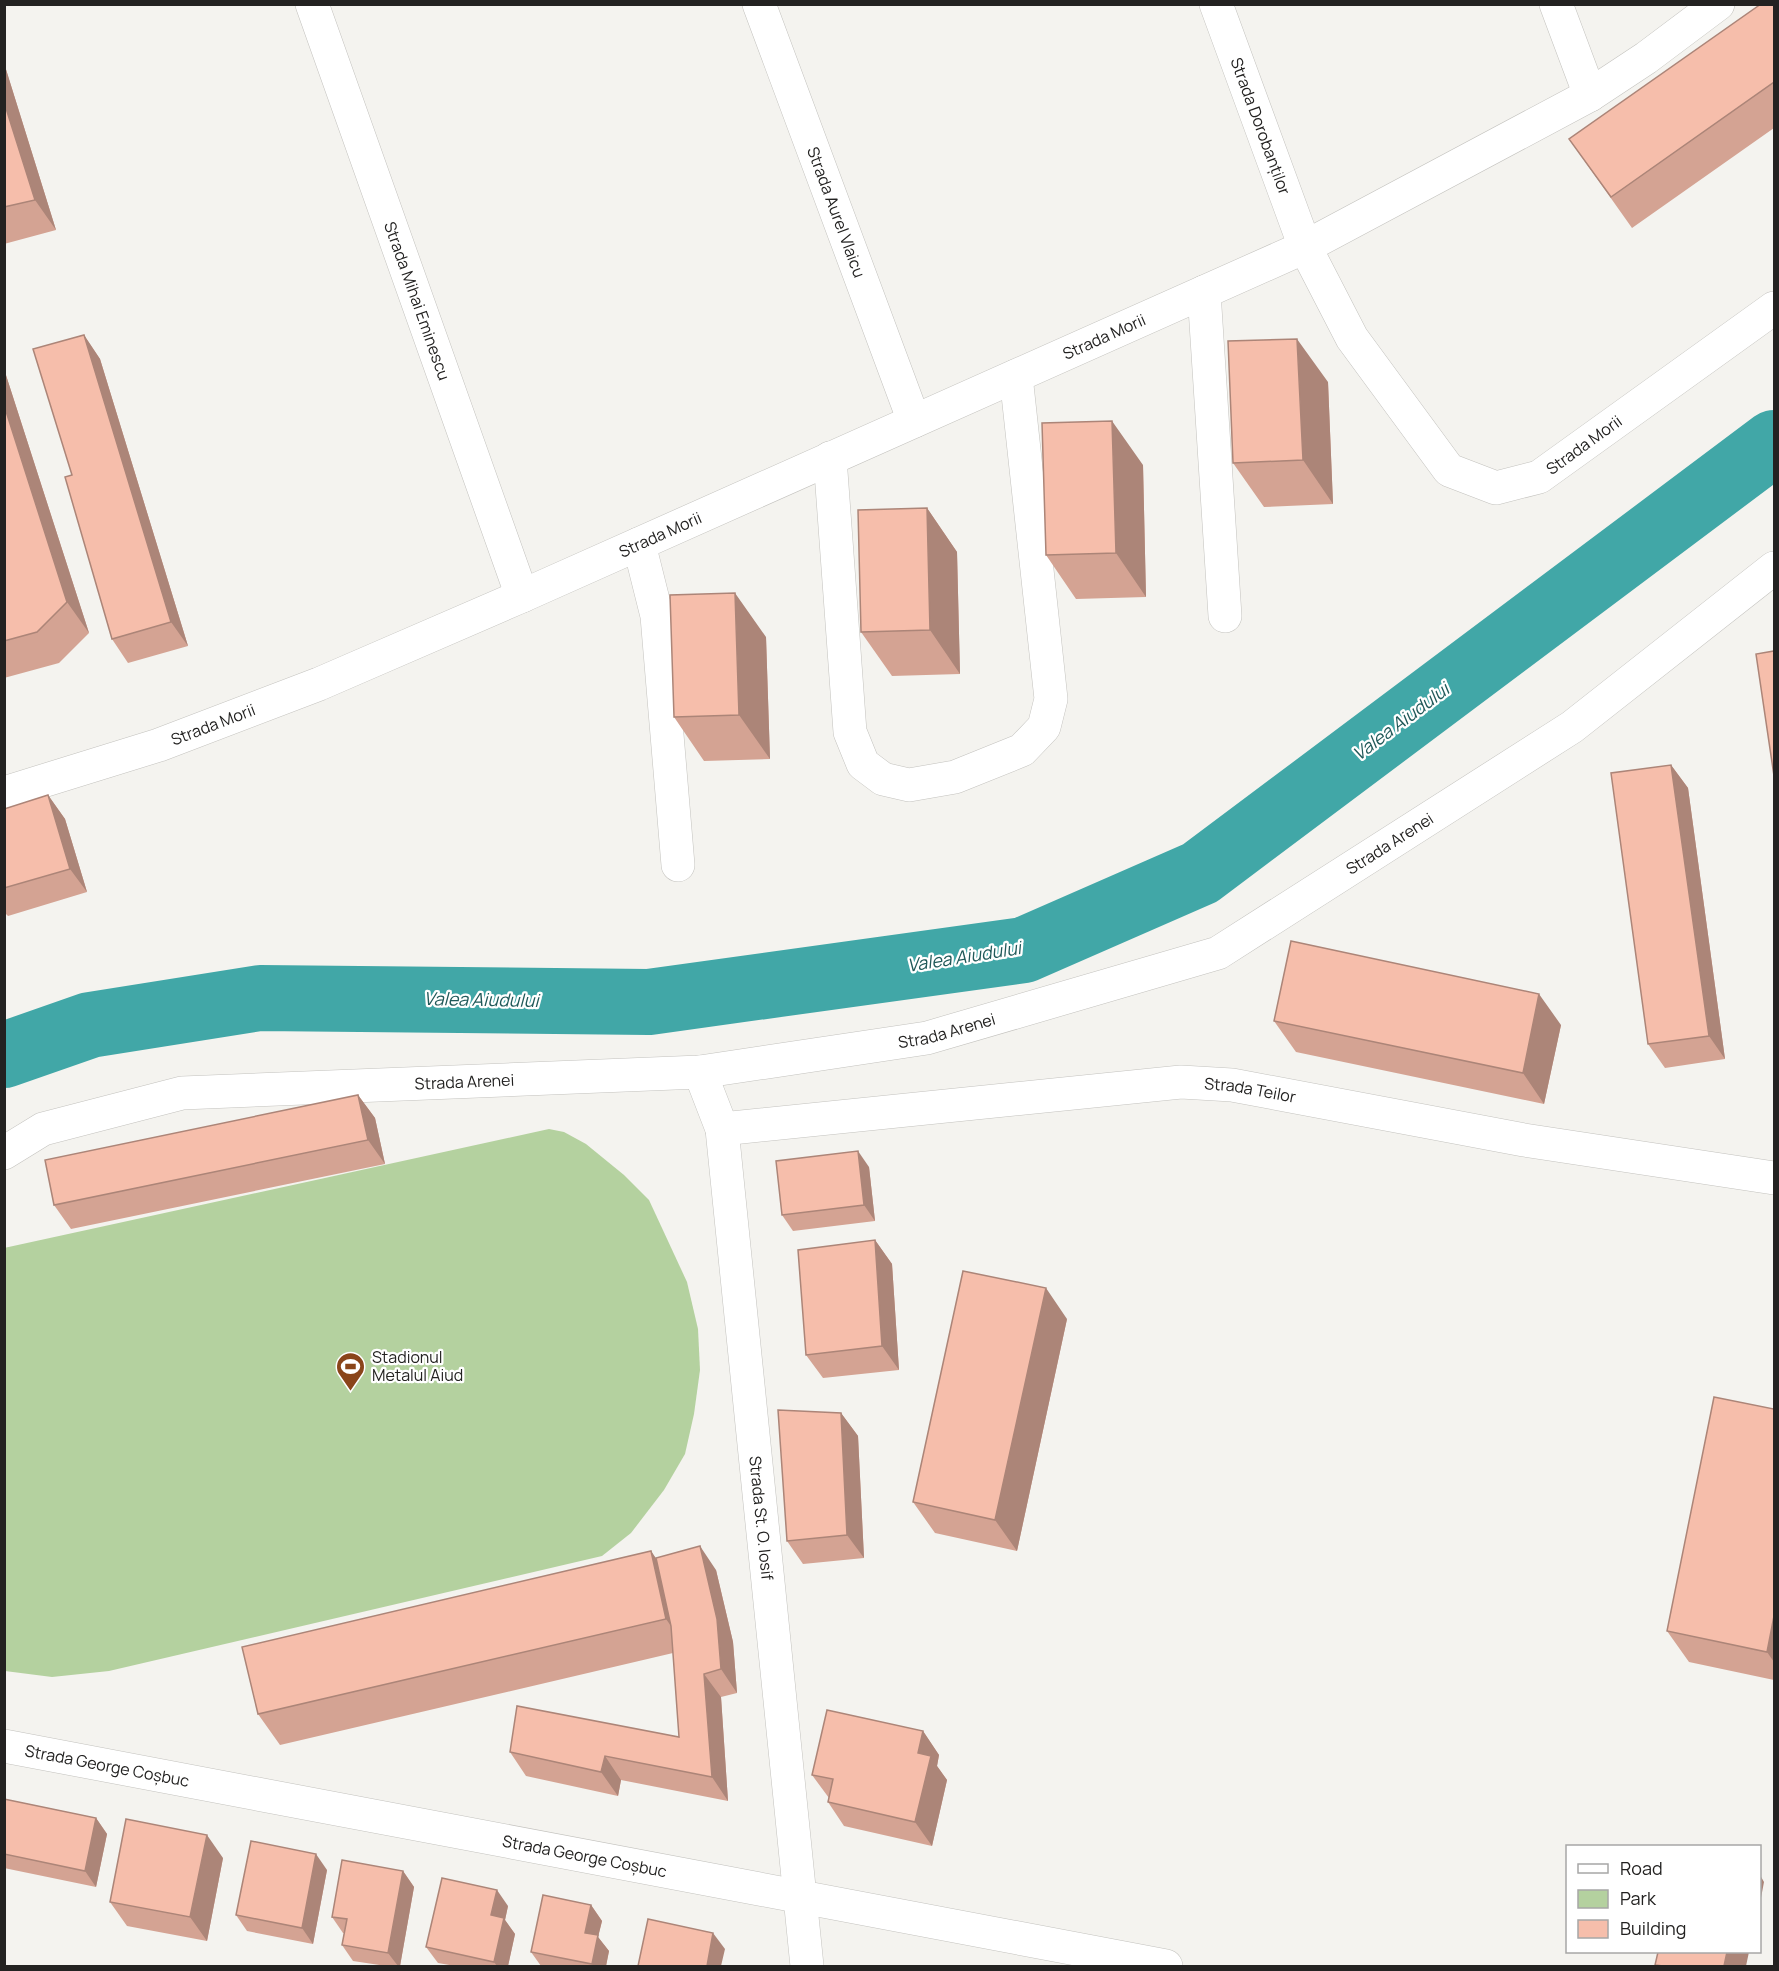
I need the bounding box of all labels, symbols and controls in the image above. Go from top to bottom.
street label: Strada Dorobanților [1226,54,1296,198]
street label: Strada Aurel Vlaicu [802,144,871,281]
street label: Strada Mihai Eminescu [379,219,456,383]
street label: Strada Morii [1059,309,1149,365]
street label: Strada Morii [1542,410,1626,479]
street label: Strada Morii [615,506,705,562]
water label: Valea Aiudului [1347,675,1456,765]
street label: Strada Morii [168,698,258,750]
street label: Strada Arenei [1342,807,1437,880]
water label: Valea Aiudului [905,935,1025,977]
water label: Valea Aiudului [423,986,541,1012]
street label: Strada Arenei [897,1008,998,1053]
street label: Strada Arenei [414,1069,515,1095]
street label: Strada Teilor [1204,1072,1298,1108]
place label: Stadionul Metalul Aiud [372,1346,463,1386]
sports icon: Stadionul Metalul Aiud [335,1350,367,1392]
street label: Strada St. O. Iosif [744,1455,779,1581]
street label: Strada George Coșbuc [23,1739,191,1792]
street label: Strada George Coșbuc [501,1830,669,1882]
legend [1566,1845,1761,1953]
text: Road [1620,1856,1663,1880]
text: Park [1620,1886,1657,1910]
text: Building [1620,1916,1686,1940]

